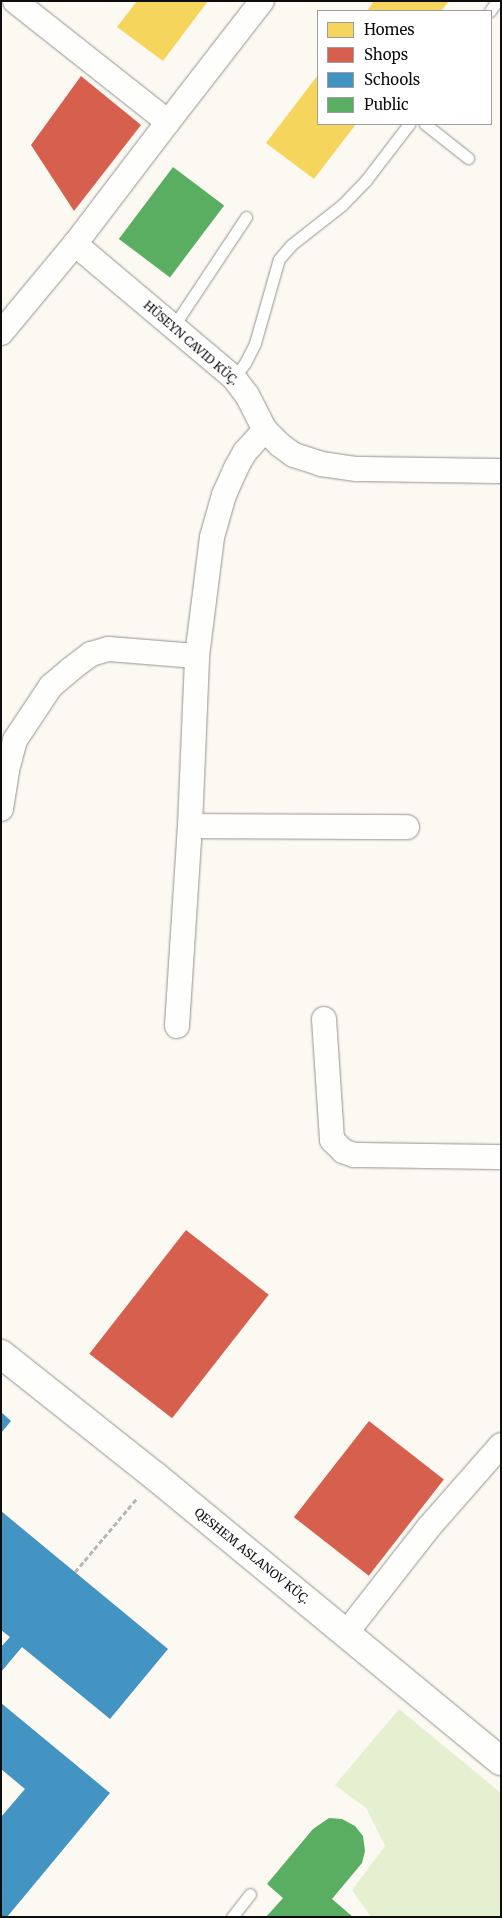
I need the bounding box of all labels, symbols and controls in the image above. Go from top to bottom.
legend [317,10,492,125]
text: Homes [364,20,415,39]
text: Shops [364,45,408,64]
text: Schools [364,70,420,89]
text: Public [364,95,409,114]
street label: HÜSEYN CAVID KÜÇ. [141,298,241,388]
street label: QESHEM ASLANOV KÜÇ. [191,1505,313,1607]

